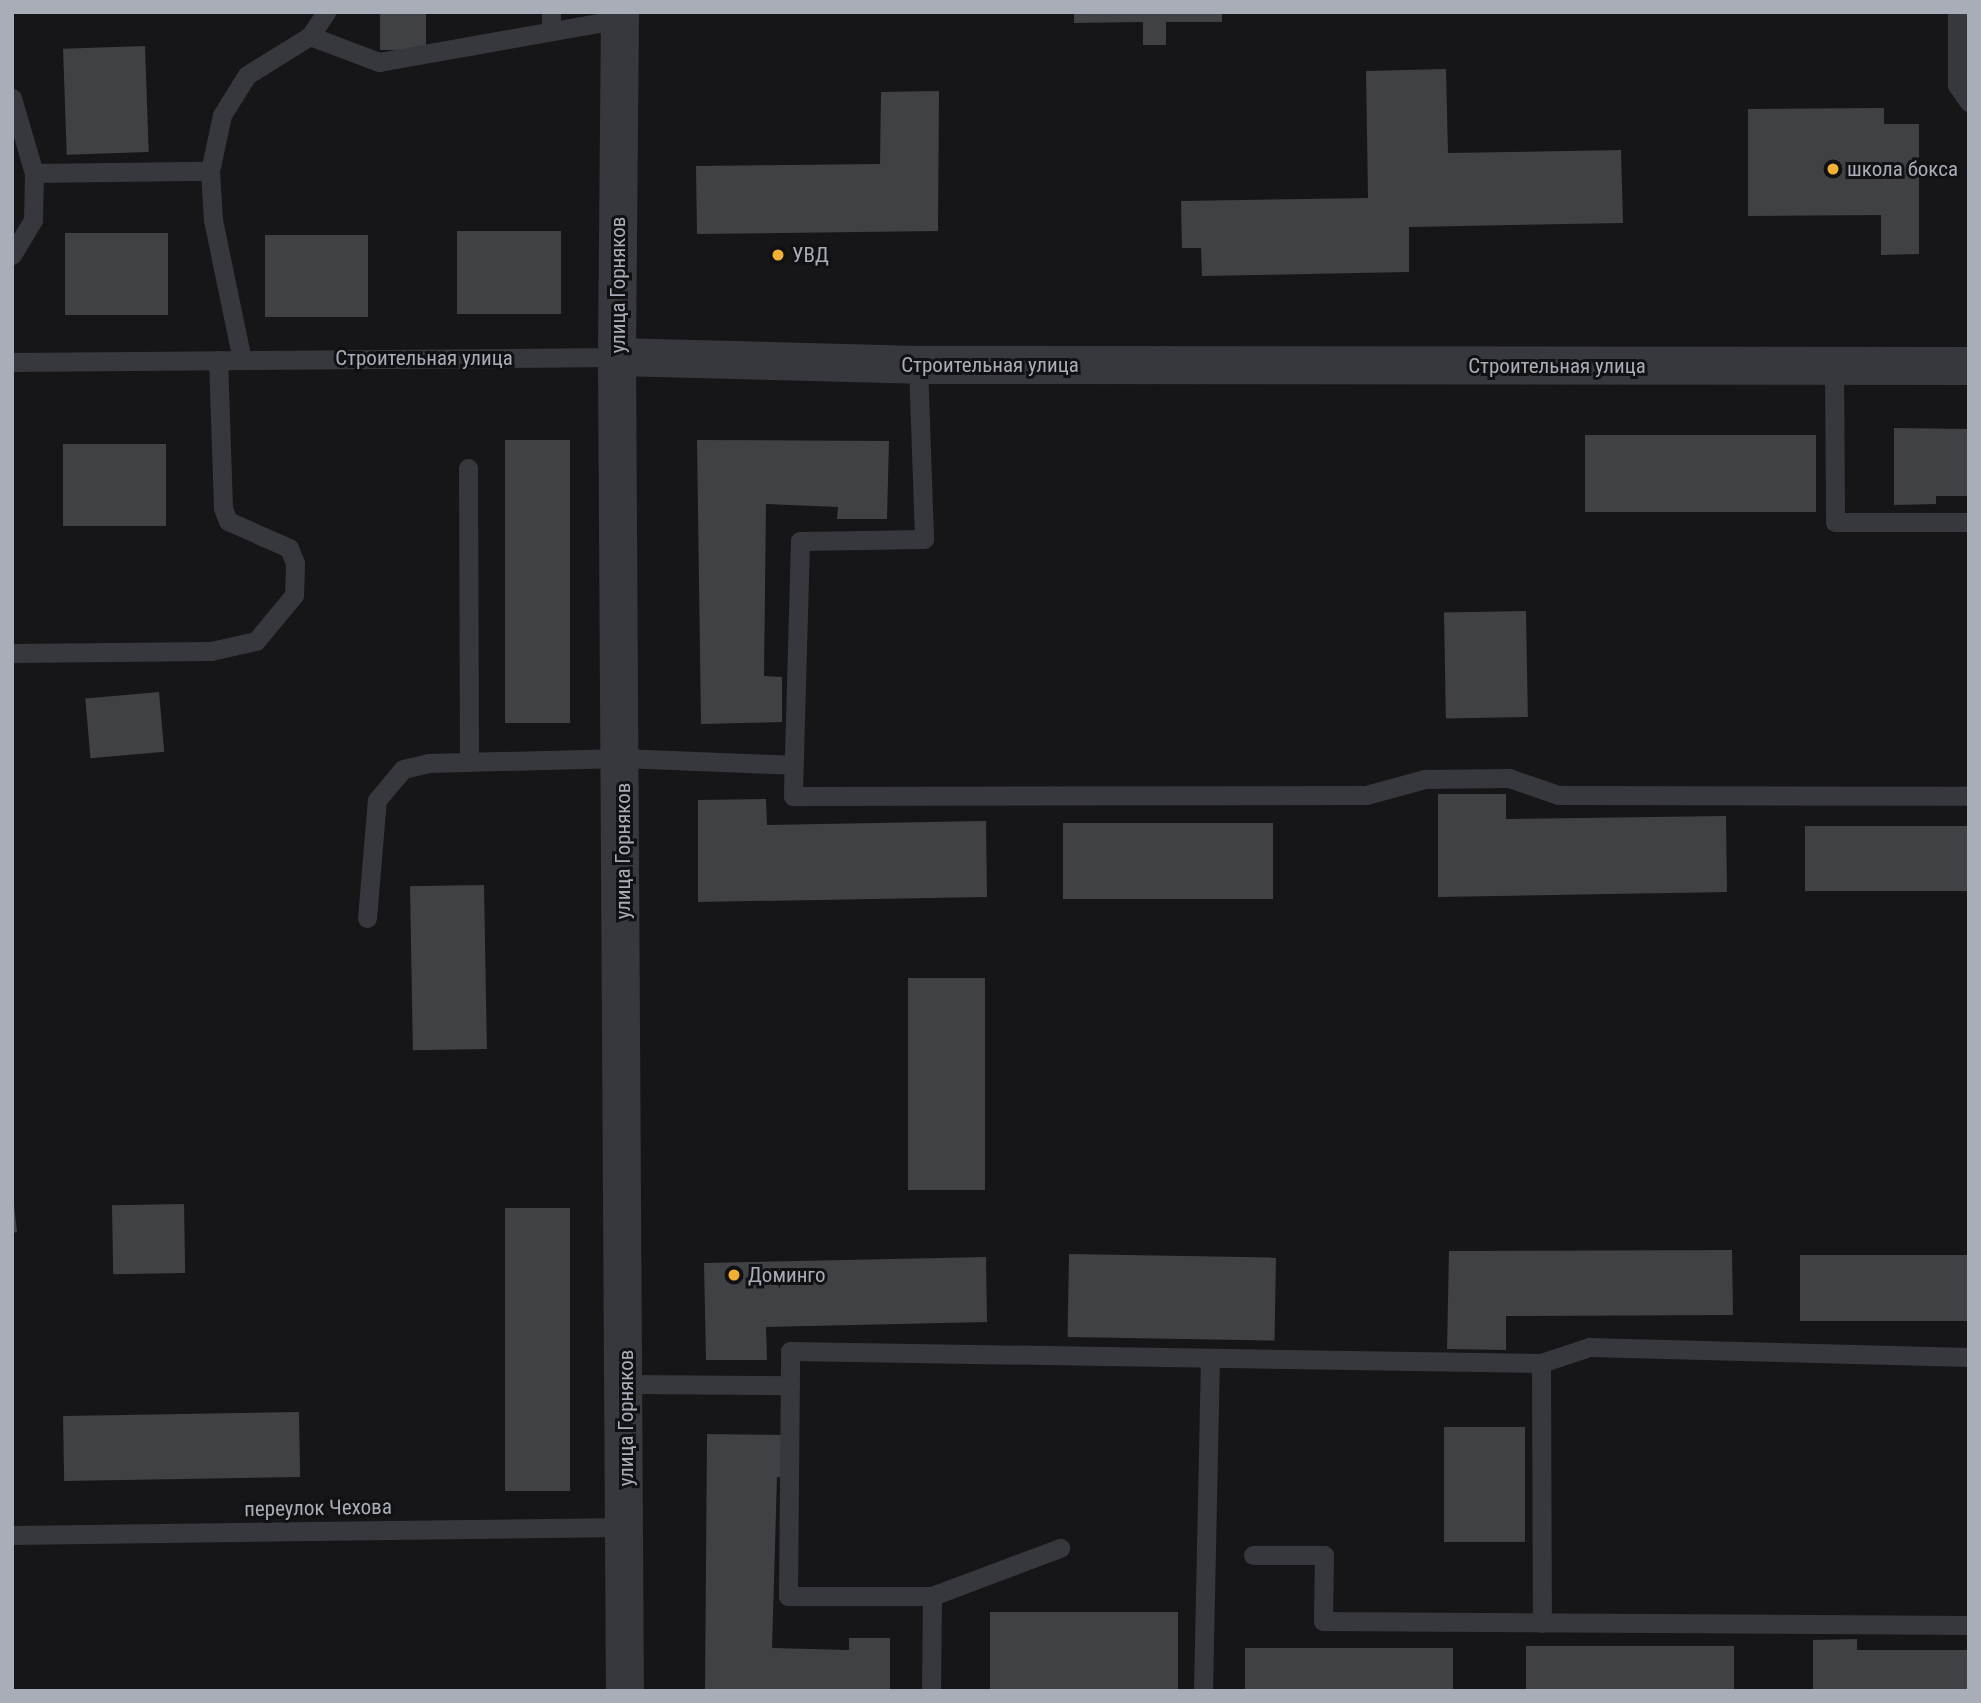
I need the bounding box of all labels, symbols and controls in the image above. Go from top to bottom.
place label: школа бокса [1847,156,1958,182]
marker: школа бокса [1825,161,1841,177]
street label: улица Горняков [605,217,631,353]
place label: УВД [792,242,829,268]
marker: УВД [770,247,786,263]
street label: Строительная улица [335,345,513,371]
street label: Строительная улица [901,352,1079,378]
street label: Строительная улица [1468,353,1646,379]
street label: улица Горняков [610,783,636,919]
place label: Доминго [748,1262,825,1288]
marker: Доминго [726,1267,742,1283]
street label: улица Горняков [613,1350,639,1486]
street label: переулок Чехова [244,1494,392,1522]

